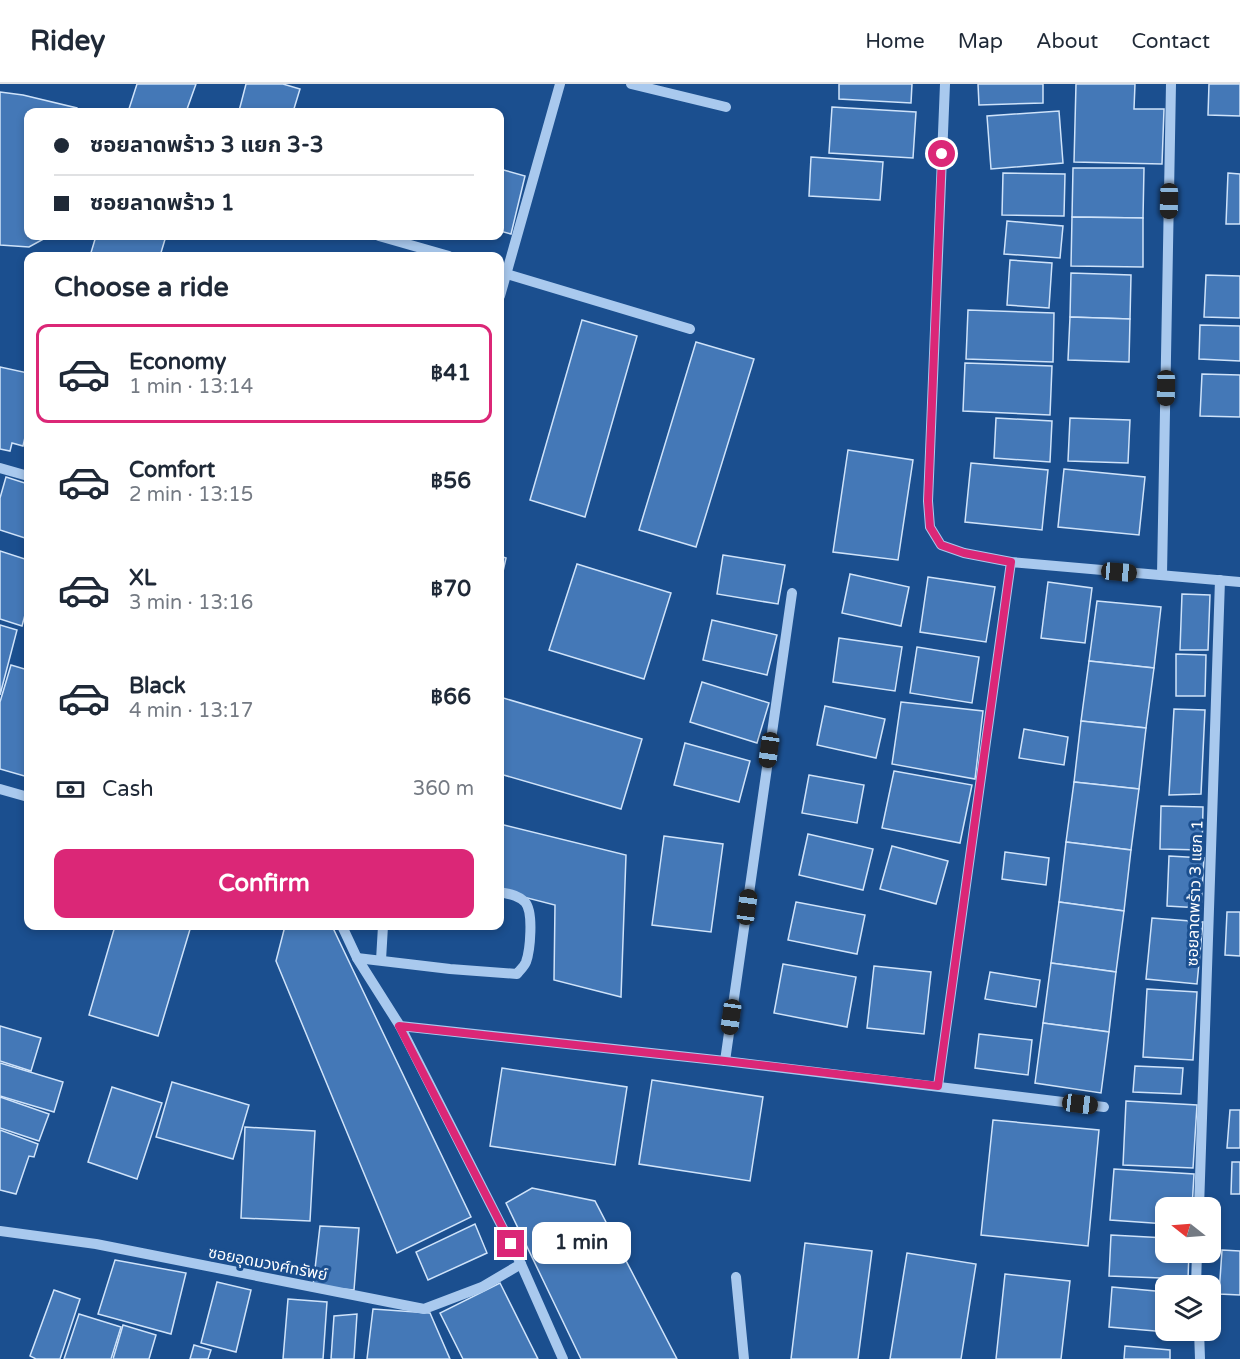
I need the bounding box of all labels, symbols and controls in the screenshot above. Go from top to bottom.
text: Ridey [30,24,105,58]
text: Home [865,29,925,54]
text: Map [958,29,1003,54]
text: About [1036,29,1098,54]
text: Contact [1131,29,1210,54]
text: ซอยลาดพร้าว 3 แยก 3-3 [90,132,324,158]
route start [928,140,955,167]
car [1160,183,1178,219]
text: ซอยลาดพร้าว 1 [90,190,235,216]
text: Choose a ride [54,271,229,304]
icon: car [57,347,111,401]
text: Economy [129,349,226,375]
text: ฿41 [431,360,471,386]
car [1157,370,1175,406]
text: 1 min · 13:14 [129,375,253,399]
icon: car [57,455,111,509]
text: Comfort [129,457,215,483]
text: ฿56 [431,468,471,494]
text: 2 min · 13:15 [129,483,253,507]
car [1100,561,1138,583]
icon: car [57,563,111,617]
text: XL [129,565,156,591]
text: ฿70 [431,576,471,602]
text: 3 min · 13:16 [129,591,253,615]
icon: car [57,671,111,725]
text: Black [129,673,186,699]
text: ฿66 [431,684,471,710]
text: 4 min · 13:17 [129,699,253,723]
car [758,731,780,769]
icon: cash [54,773,87,806]
text: Cash [102,776,154,802]
text: 360 m [413,777,474,801]
street label: ซอยลาดพร้าว 3 แยก 1 [1182,819,1208,967]
button: Confirm [54,849,474,918]
car [736,888,758,926]
car [720,998,742,1036]
car [1061,1093,1099,1115]
north arrow [1155,1197,1221,1263]
map controls [1155,1197,1221,1341]
callout: 1 min [532,1223,631,1265]
route end [497,1230,524,1257]
text: 1 min [555,1231,608,1255]
street label: ซอยอุดมวงศ์ทรัพย์ [206,1243,329,1285]
button: layers [1155,1275,1221,1341]

